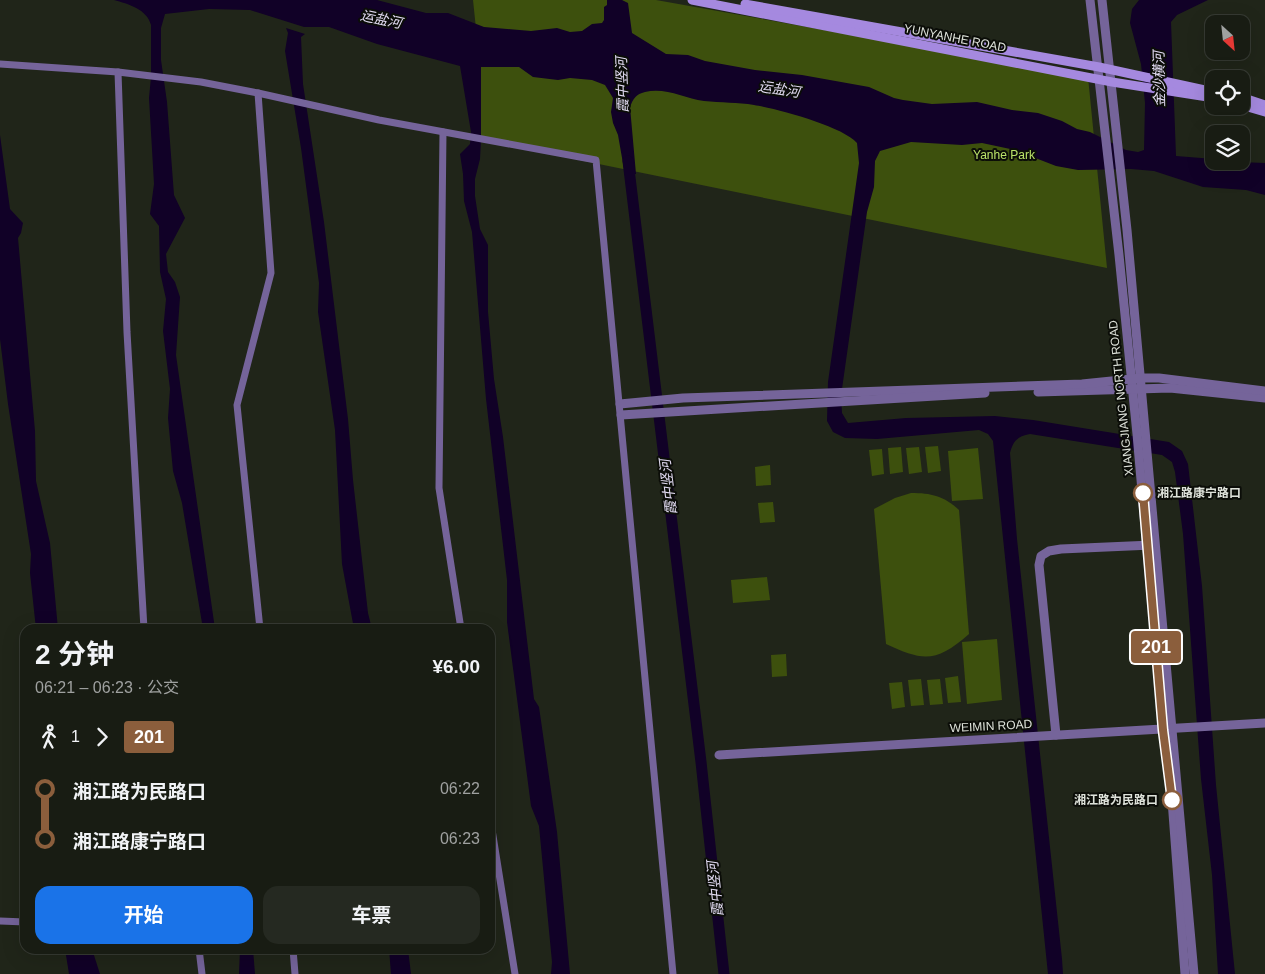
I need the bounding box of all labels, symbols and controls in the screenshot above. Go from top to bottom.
water label: 运盐河 [359,7,406,32]
north arrow [1205,15,1250,60]
map controls [1205,15,1250,170]
street label: YUNYANHE ROAD [903,21,1008,55]
water label: 金沙横河 [1150,48,1167,107]
water label: 霞中竖河 [613,54,631,113]
button: locate [1205,70,1250,115]
water label: 运盐河 [757,78,804,101]
button: layers [1205,125,1250,170]
park label: Yanhe Park [973,148,1036,162]
street label: XIANGJIANG NORTH ROAD [1106,319,1136,477]
water label: 霞中竖河 [656,455,679,516]
marker: 湘江路康宁路口 [1133,483,1153,503]
place label: 湘江路康宁路口 [1157,486,1241,500]
line badge: 201 [1127,631,1185,663]
text: 201 [1141,637,1171,657]
text: 2 分钟 [35,639,114,670]
text: ¥6.00 [432,656,480,677]
text: 06:21 – 06:23 · 公交 [35,679,179,696]
street label: WEIMIN ROAD [949,717,1033,735]
icon: walk [35,723,63,751]
icon: forward [88,723,116,751]
text: 201 [134,727,164,747]
text: 1 [71,728,80,745]
text: 06:22 [440,780,480,797]
text: 湘江路为民路口 [73,781,206,802]
marker: 湘江路为民路口 [1162,790,1182,810]
place label: 湘江路为民路口 [1074,793,1158,807]
text: 06:23 [440,830,480,847]
text: 湘江路康宁路口 [73,831,206,852]
water label: 霞中竖河 [704,857,726,918]
button: 开始 [35,886,253,944]
button: 车票 [263,886,480,944]

